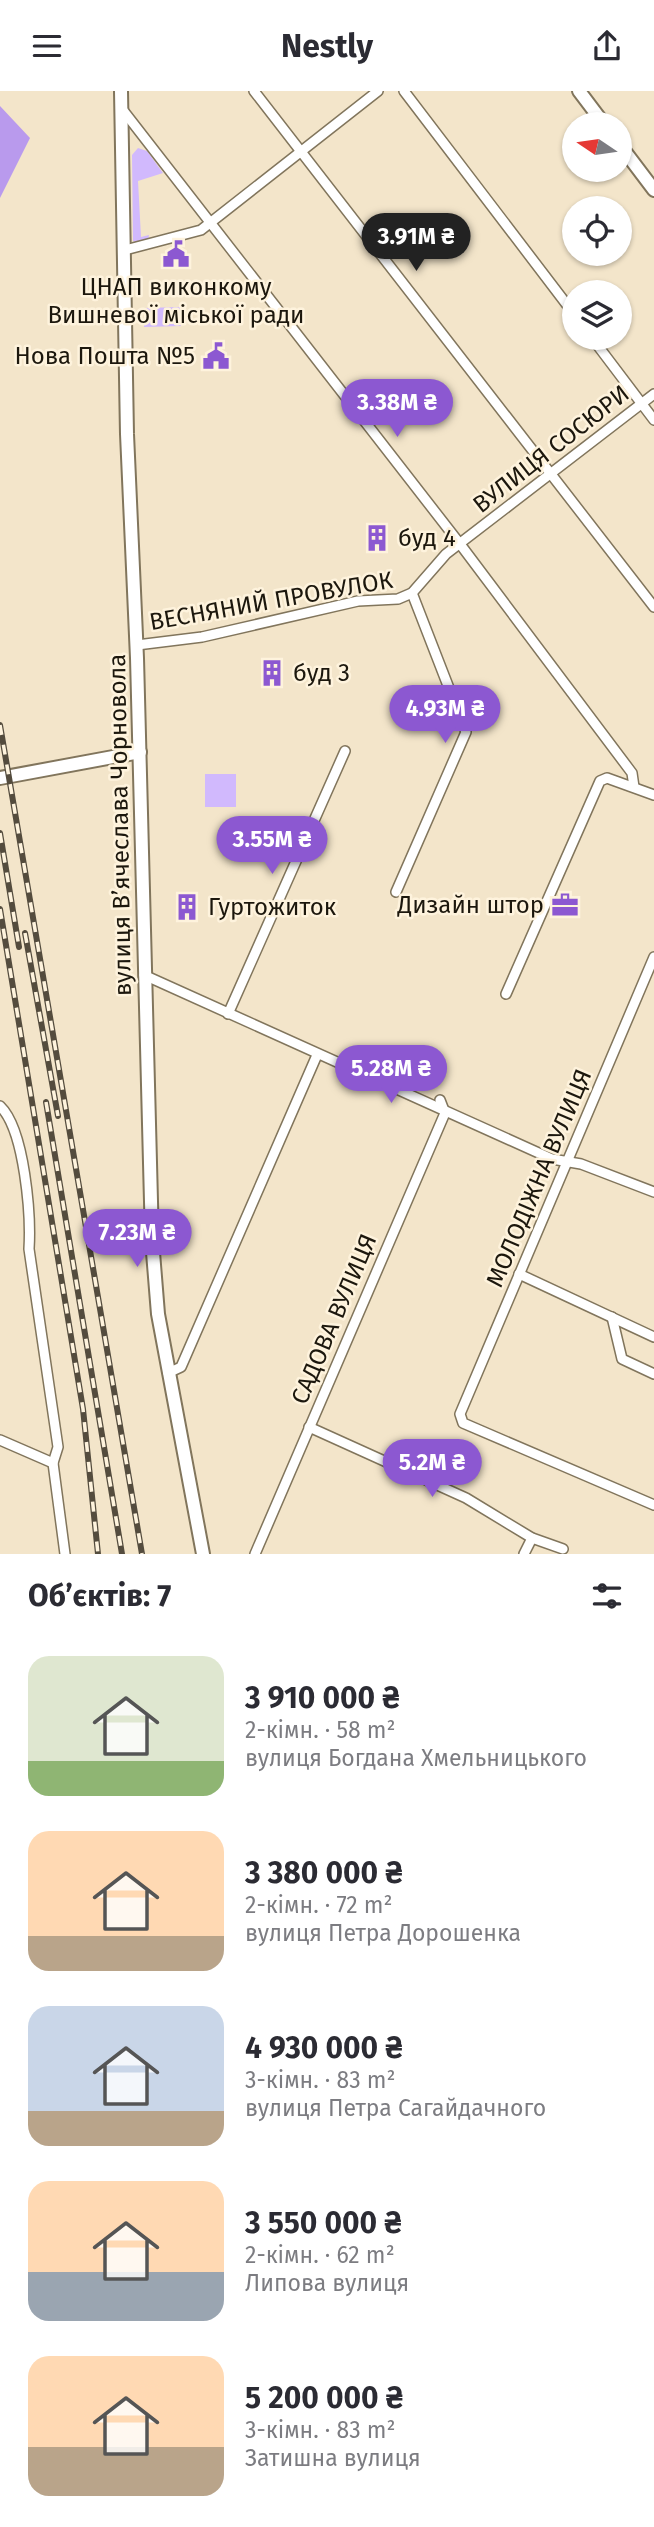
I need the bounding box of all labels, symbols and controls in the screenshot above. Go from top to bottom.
icon: menu [28,27,66,65]
text: Nestly [281,27,373,65]
icon: share [588,27,626,65]
north arrow [562,112,632,182]
map controls [562,112,632,350]
button: locate [562,196,632,266]
pin: 3.91M ₴ [351,213,481,273]
text: 3.91M ₴ [378,222,454,250]
public building icon: ЦНАП виконкому Вишневої міської ради [161,239,191,269]
place label: ЦНАП виконкому Вишневої міської ради [48,273,304,329]
button: layers [562,280,632,350]
public building icon: Нова Пошта №5 [201,341,231,371]
place label: Нова Пошта №5 [14,342,195,370]
pin: 3.38M ₴ [332,379,462,439]
street label: ВУЛИЦЯ СОСЮРИ [467,379,635,519]
text: 3.38M ₴ [357,388,437,416]
building icon: буд 4 [362,523,392,553]
place label: буд 4 [398,524,456,552]
street label: ВЕСНЯНИЙ ПРОВУЛОК [147,566,395,636]
street label: вулиця Вʼячеслава Чорновола [103,653,137,997]
building icon: буд 3 [257,658,287,688]
place label: буд 3 [293,659,350,687]
pin: 4.93M ₴ [380,685,510,745]
text: 4.93M ₴ [405,694,485,722]
pin: 3.55M ₴ [207,817,337,876]
text: 3.55M ₴ [232,825,312,853]
office icon: Дизайн штор [550,890,580,920]
place label: Дизайн штор [397,891,544,919]
building icon: Гуртожиток [172,892,202,922]
place label: Гуртожиток [208,893,337,921]
pin: 5.28M ₴ [326,1045,456,1105]
text: 5.28M ₴ [351,1054,431,1082]
street label: МОЛОДІЖНА ВУЛИЦЯ [480,1065,598,1291]
pin: 7.23M ₴ [72,1209,202,1269]
text: 7.23M ₴ [99,1218,175,1246]
street label: САДОВА ВУЛИЦЯ [286,1230,382,1408]
pin: 5.2M ₴ [375,1439,489,1499]
text: 5.2M ₴ [399,1448,465,1476]
icon: filters [588,1577,626,1615]
text: Об’єктів: 7 [28,1578,171,1614]
text: 3 910 000 ₴ [245,1680,400,1716]
icon: home [84,1684,168,1768]
text: 2-кімн. · 58 m² [245,1716,395,1744]
text: вулиця Богдана Хмельницького [245,1744,587,1772]
text: 3 380 000 ₴ [245,1855,402,1891]
icon: home [84,1859,168,1943]
text: 2-кімн. · 72 m² [245,1891,393,1919]
text: вулиця Петра Дорошенка [245,1919,521,1947]
text: 4 930 000 ₴ [245,2030,403,2066]
icon: home [84,2034,168,2118]
text: 3-кімн. · 83 m² [245,2066,396,2094]
text: вулиця Петра Сагайдачного [245,2094,546,2122]
text: 3 550 000 ₴ [245,2205,401,2241]
icon: home [84,2209,168,2293]
text: 2-кімн. · 62 m² [245,2241,395,2269]
text: Липова вулиця [245,2269,409,2297]
text: 5 200 000 ₴ [245,2380,403,2416]
icon: home [84,2384,168,2468]
text: 3-кімн. · 83 m² [245,2416,396,2444]
text: Затишна вулиця [245,2444,421,2472]

